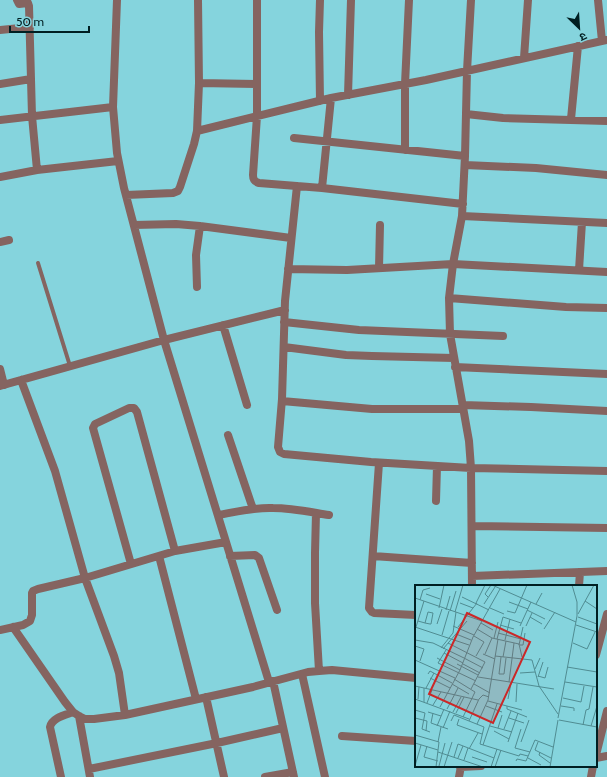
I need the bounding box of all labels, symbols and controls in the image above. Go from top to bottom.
scale bar [10,8,89,34]
north arrow [559,8,599,48]
text: 50 m [16,14,44,29]
text: उ [577,29,589,45]
inset map [415,585,597,767]

